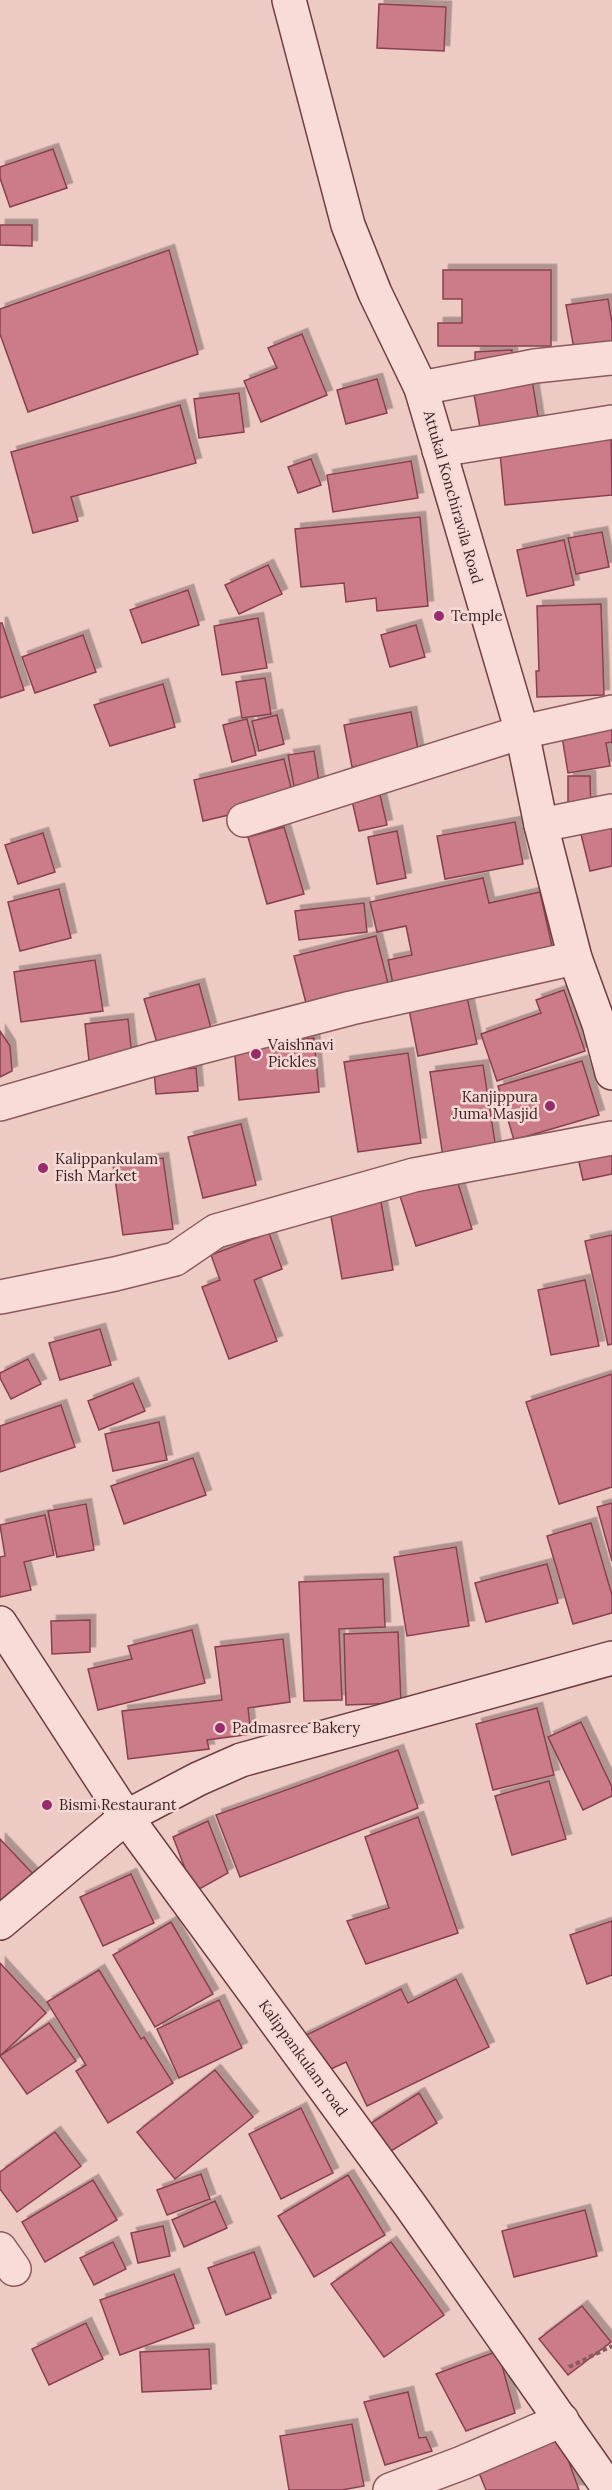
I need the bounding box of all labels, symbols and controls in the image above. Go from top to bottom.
street label: Attukal Konchiravila Road [419,407,487,586]
place label: Temple [451,606,503,625]
marker: Temple [432,609,446,623]
place label: Vaishnavi Pickles [267,1035,334,1071]
marker: Vaishnavi Pickles [249,1047,263,1061]
place label: Kanjippura Juma Masjid [452,1087,538,1123]
marker: Kanjippura Juma Masjid [543,1099,557,1113]
place label: Kalippankulam Fish Market [55,1149,158,1185]
marker: Kalippankulam Fish Market [36,1161,50,1175]
place label: Padmasree Bakery [232,1718,360,1737]
marker: Padmasree Bakery [213,1721,227,1735]
place label: Bismi Restaurant [59,1795,177,1814]
marker: Bismi Restaurant [40,1798,54,1812]
street label: Kalippankulam road [255,1996,352,2120]

